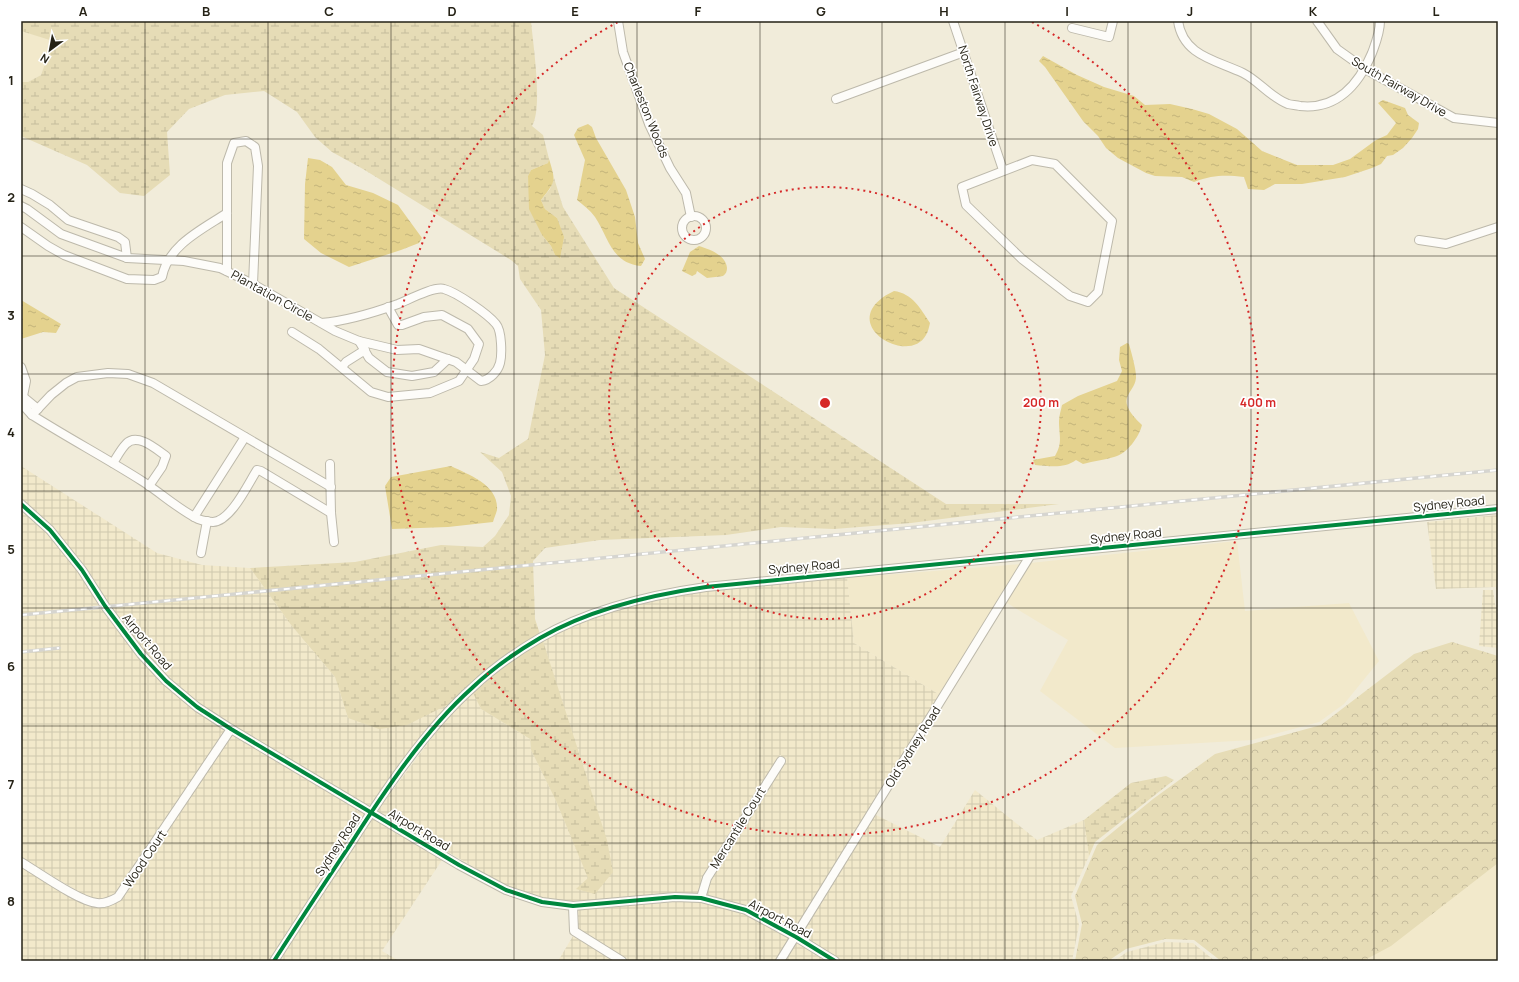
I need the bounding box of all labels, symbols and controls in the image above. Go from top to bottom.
text: A [79,2,88,20]
text: B [202,2,210,20]
text: C [324,2,334,20]
text: D [447,2,457,20]
text: E [571,2,579,20]
text: F [695,2,702,20]
text: G [816,2,826,20]
text: H [939,2,949,20]
text: I [1065,2,1069,20]
text: J [1187,2,1193,20]
text: K [1309,2,1318,20]
text: L [1433,2,1440,20]
north arrow [30,30,70,70]
street label: North Fairway Drive [954,43,1003,149]
text: N [37,50,52,67]
street label: South Fairway Drive [1348,52,1450,121]
street label: Charleston Woods [619,59,673,160]
text: 1 [8,71,14,89]
text: 2 [7,188,15,206]
street label: Plantation Circle [228,266,316,325]
text: 3 [7,306,15,324]
text: 200 m [1023,394,1059,411]
text: 400 m [1240,394,1276,411]
centre of rings [818,396,832,410]
text: 4 [7,423,15,441]
street label: Sydney Road [1412,491,1485,516]
street label: Sydney Road [1089,523,1162,548]
text: 5 [7,540,15,558]
street label: Sydney Road [768,555,840,578]
street label: Airport Road [119,610,176,674]
text: 6 [7,657,15,675]
street label: Old Sydney Road [881,703,944,791]
text: 7 [8,775,15,793]
street label: Mercantile Court [706,783,770,872]
street label: Airport Road [385,805,453,855]
street label: Sydney Road [311,810,364,879]
street label: Wood Court [119,826,170,891]
text: 8 [7,892,15,910]
street label: Airport Road [746,895,815,942]

